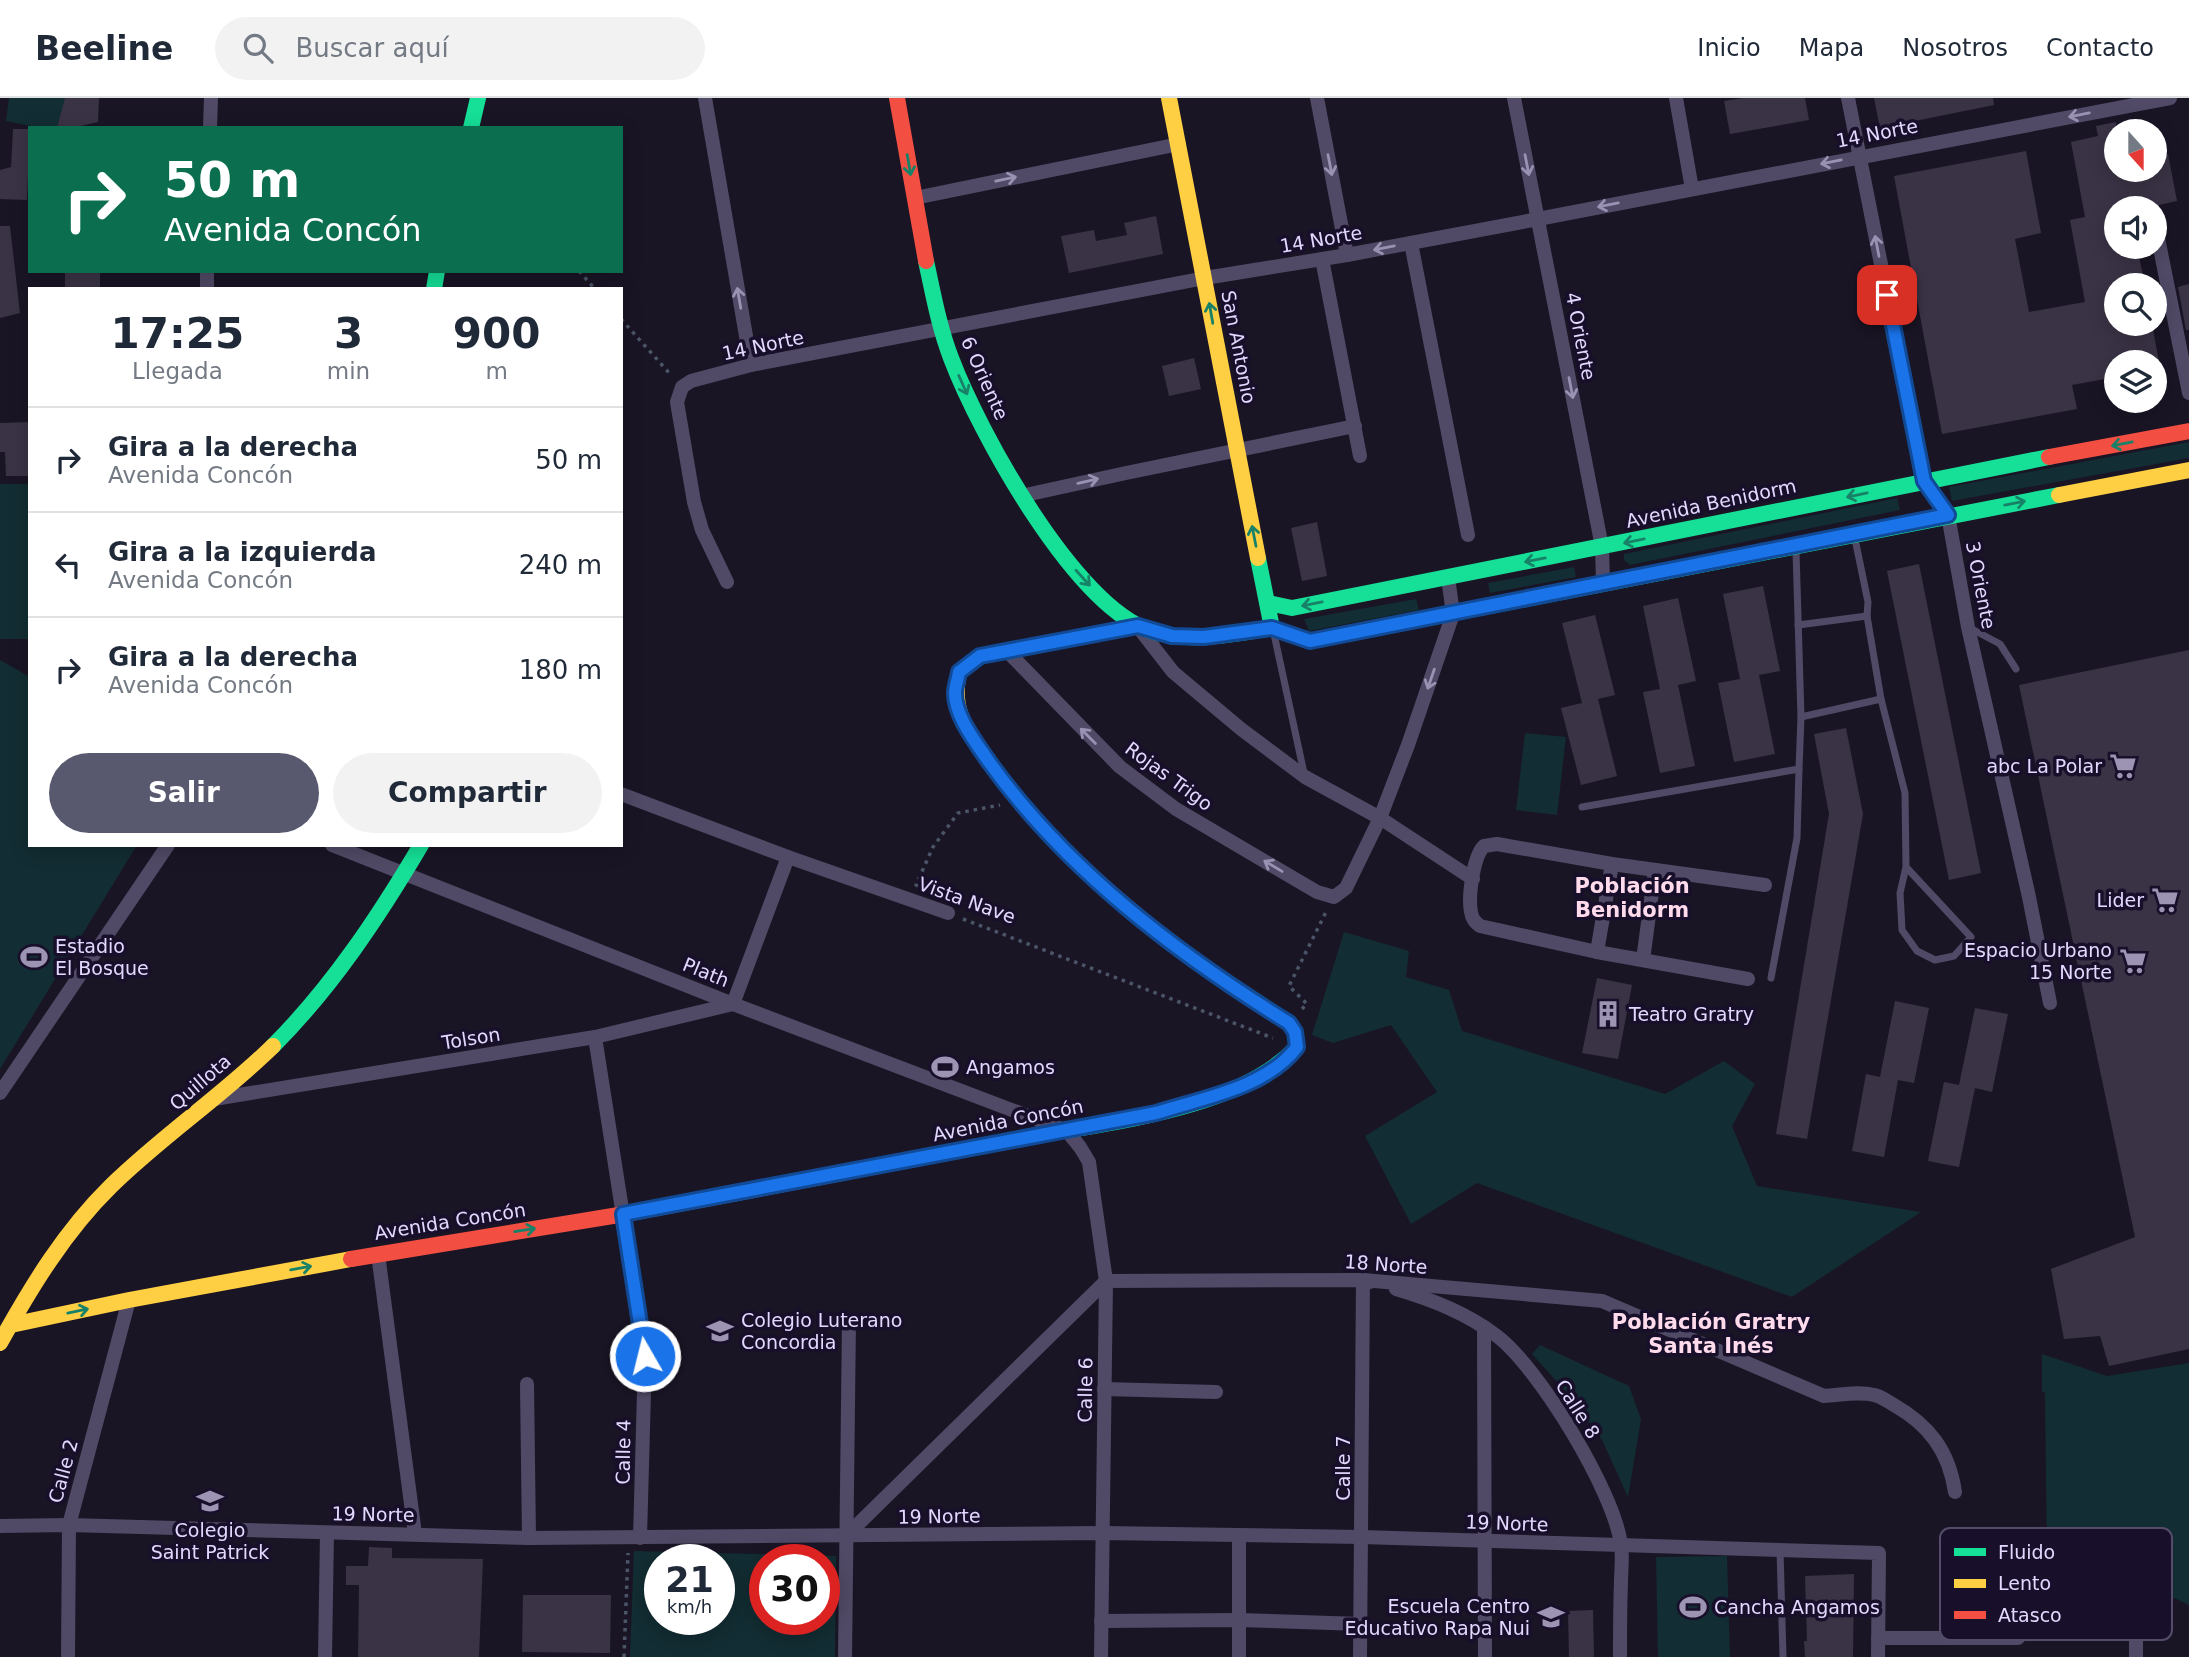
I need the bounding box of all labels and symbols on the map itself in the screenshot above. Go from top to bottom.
one-way arrow [2068,109,2091,122]
street label: 14 Norte [1834,114,1920,152]
north arrow [2104,119,2166,182]
one-way arrow [903,153,916,176]
one-way arrow [1323,153,1337,176]
one-way arrow [1521,153,1535,176]
one-way arrow [1820,155,1843,169]
one-way arrow [994,172,1017,186]
one-way arrow [1597,199,1620,213]
street label: 14 Norte [1278,221,1364,257]
one-way arrow [1870,235,1884,258]
one-way arrow [1373,242,1396,255]
pin [1857,265,1917,325]
one-way arrow [732,287,745,310]
street label: San Antonio [1217,289,1261,405]
street label: 4 Oriente [1562,290,1600,382]
one-way arrow [1204,302,1217,324]
street label: 14 Norte [720,326,806,364]
street label: 6 Oriente [957,333,1013,423]
one-way arrow [957,374,970,396]
one-way arrow [1565,376,1578,399]
one-way arrow [2111,438,2134,451]
one-way arrow [1076,474,1099,487]
street label: Avenida Benidorm [1624,474,1798,532]
one-way arrow [1846,489,1869,502]
one-way arrow [2003,495,2026,509]
one-way arrow [1247,525,1261,548]
one-way arrow [1623,534,1646,548]
street label: 3 Oriente [1962,539,2000,631]
one-way arrow [1524,554,1547,567]
one-way arrow [1075,569,1091,587]
one-way arrow [1301,598,1324,612]
one-way arrow [1424,667,1436,689]
one-way arrow [1080,727,1097,744]
street label: Rojas Trigo [1121,737,1217,815]
supermarket icon: abc La Polar [2108,751,2138,781]
place label: abc La Polar [1986,755,2102,777]
one-way arrow [1264,859,1284,873]
street label: Vista Nave [915,872,1019,928]
district label: Población Benidorm [1574,874,1690,922]
supermarket icon: Lider [2150,885,2180,915]
place label: Lider [2097,889,2144,911]
place label: Estadio El Bosque [55,935,149,979]
place label: Espacio Urbano 15 Norte [1964,939,2112,983]
sports icon: Estadio El Bosque [19,942,49,972]
supermarket icon: Espacio Urbano 15 Norte [2118,946,2148,976]
street label: Plath [680,953,732,991]
building icon: Teatro Gratry [1593,999,1623,1029]
place label: Teatro Gratry [1628,1003,1754,1025]
street label: Tolson [439,1023,502,1054]
street label: Quillota [165,1050,235,1114]
sports icon: Angamos [930,1052,960,1082]
place label: Angamos [966,1056,1055,1078]
street label: Avenida Concón [931,1095,1085,1145]
street label: Avenida Concón [373,1198,527,1244]
one-way arrow [513,1223,536,1236]
street label: 18 Norte [1344,1250,1428,1278]
one-way arrow [289,1261,312,1275]
one-way arrow [66,1303,89,1317]
place label: Colegio Luterano Concordia [741,1309,902,1353]
district label: Población Gratry Santa Inés [1612,1310,1811,1358]
school or university icon: Colegio Luterano Concordia [705,1316,735,1346]
position arrow [608,1319,682,1393]
street label: Calle 6 [1073,1357,1097,1423]
street label: Calle 8 [1551,1375,1605,1443]
street label: Calle 4 [611,1419,635,1485]
street label: Calle 7 [1332,1435,1354,1501]
street label: Calle 2 [44,1437,82,1505]
school or university icon: Colegio Saint Patrick [195,1486,225,1516]
street label: 19 Norte [331,1502,415,1526]
street label: 19 Norte [897,1504,981,1528]
street label: 19 Norte [1465,1511,1549,1535]
place label: Colegio Saint Patrick [151,1519,269,1563]
legend [1940,1528,2172,1640]
text: Fluido [1998,1541,2055,1563]
speed limit sign: 30 [749,1544,840,1635]
text: Lento [1998,1572,2051,1594]
sports icon: Cancha Angamos [1678,1592,1708,1622]
place label: Escuela Centro Educativo Rapa Nui [1344,1595,1530,1639]
place label: Cancha Angamos [1714,1596,1880,1618]
school or university icon: Escuela Centro Educativo Rapa Nui [1536,1602,1566,1632]
text: Atasco [1998,1604,2062,1626]

